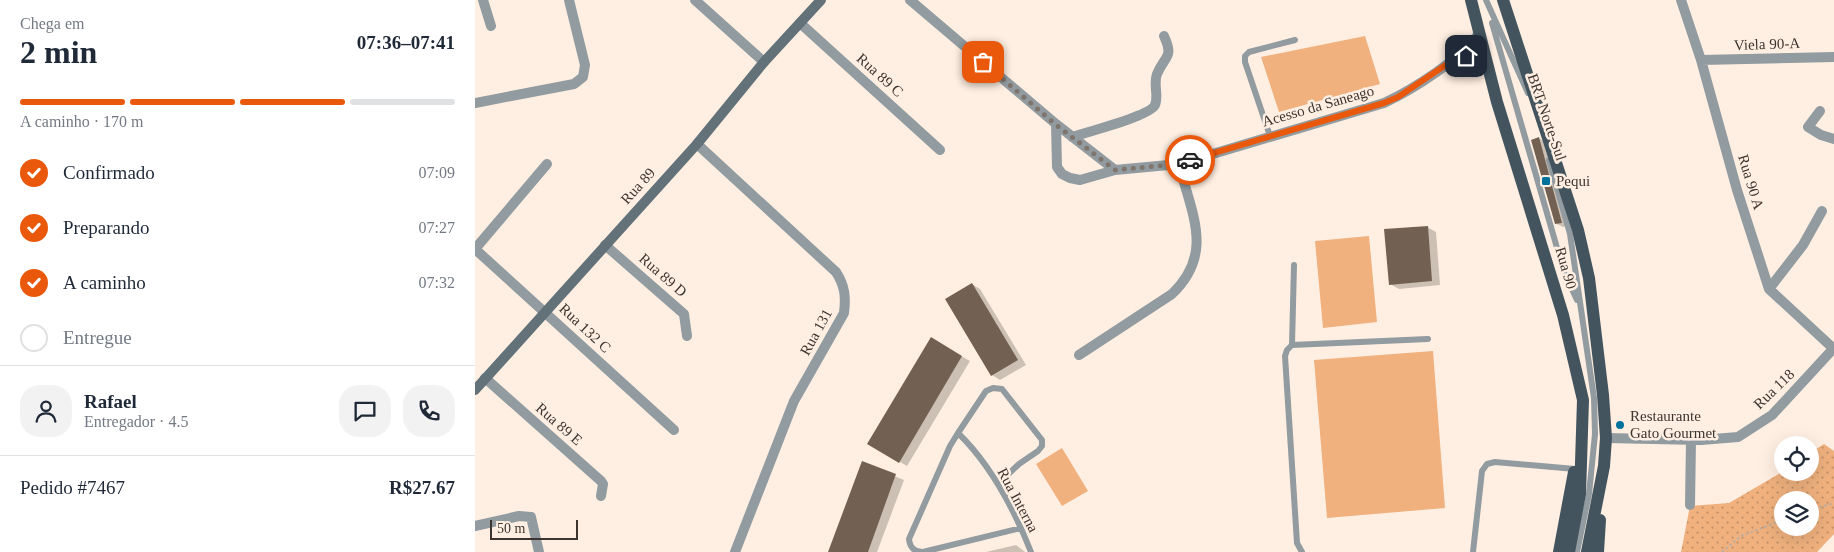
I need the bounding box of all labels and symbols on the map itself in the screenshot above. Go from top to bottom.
pin [1445,35,1487,77]
street label: Viela 90-A [1734,35,1801,53]
pin [962,41,1004,83]
street label: Rua 89 C [854,50,906,100]
street label: BRT Norte-Sul [1525,71,1569,163]
street label: Acesso da Saneago [1260,82,1376,130]
courier [1165,135,1215,185]
street label: Rua 90 A [1735,153,1767,212]
street label: Rua 89 [618,165,658,207]
place label: Pequi [1556,173,1590,189]
marker: Pequi [1540,175,1552,187]
street label: Rua 90 [1552,245,1580,291]
street label: Rua 89 D [636,250,690,300]
street label: Rua 132 C [556,300,614,356]
street label: Rua 131 [797,306,835,358]
street label: Rua 118 [1751,366,1797,412]
street label: Rua 89 E [533,400,585,448]
place label: Restaurante Gato Gourmet [1630,408,1717,441]
marker: Restaurante Gato Gourmet [1614,419,1626,431]
street label: Rua Interna [994,465,1042,535]
scale bar [490,517,577,540]

